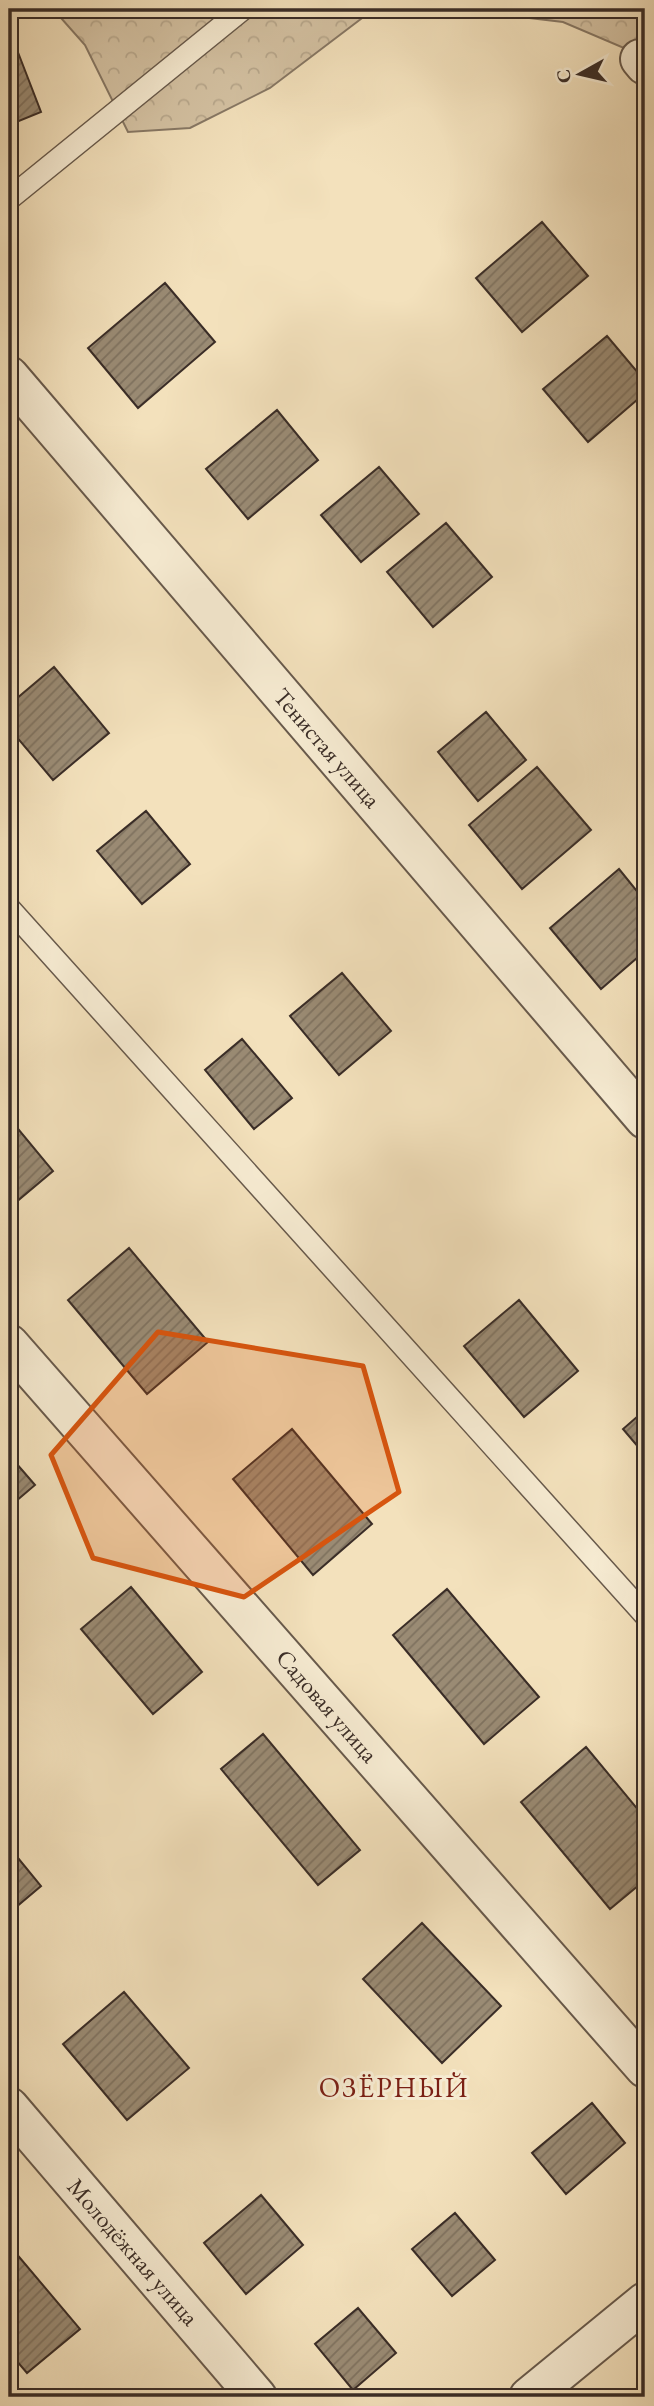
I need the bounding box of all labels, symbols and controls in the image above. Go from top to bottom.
north arrow [546,38,616,108]
text: С [550,68,577,85]
street label: Тенистая улица [267,681,388,814]
street label: Садовая улица [270,1642,386,1769]
district label: ОЗЁРНЫЙ [319,2069,469,2105]
street label: Молодёжная улица [61,2171,206,2332]

